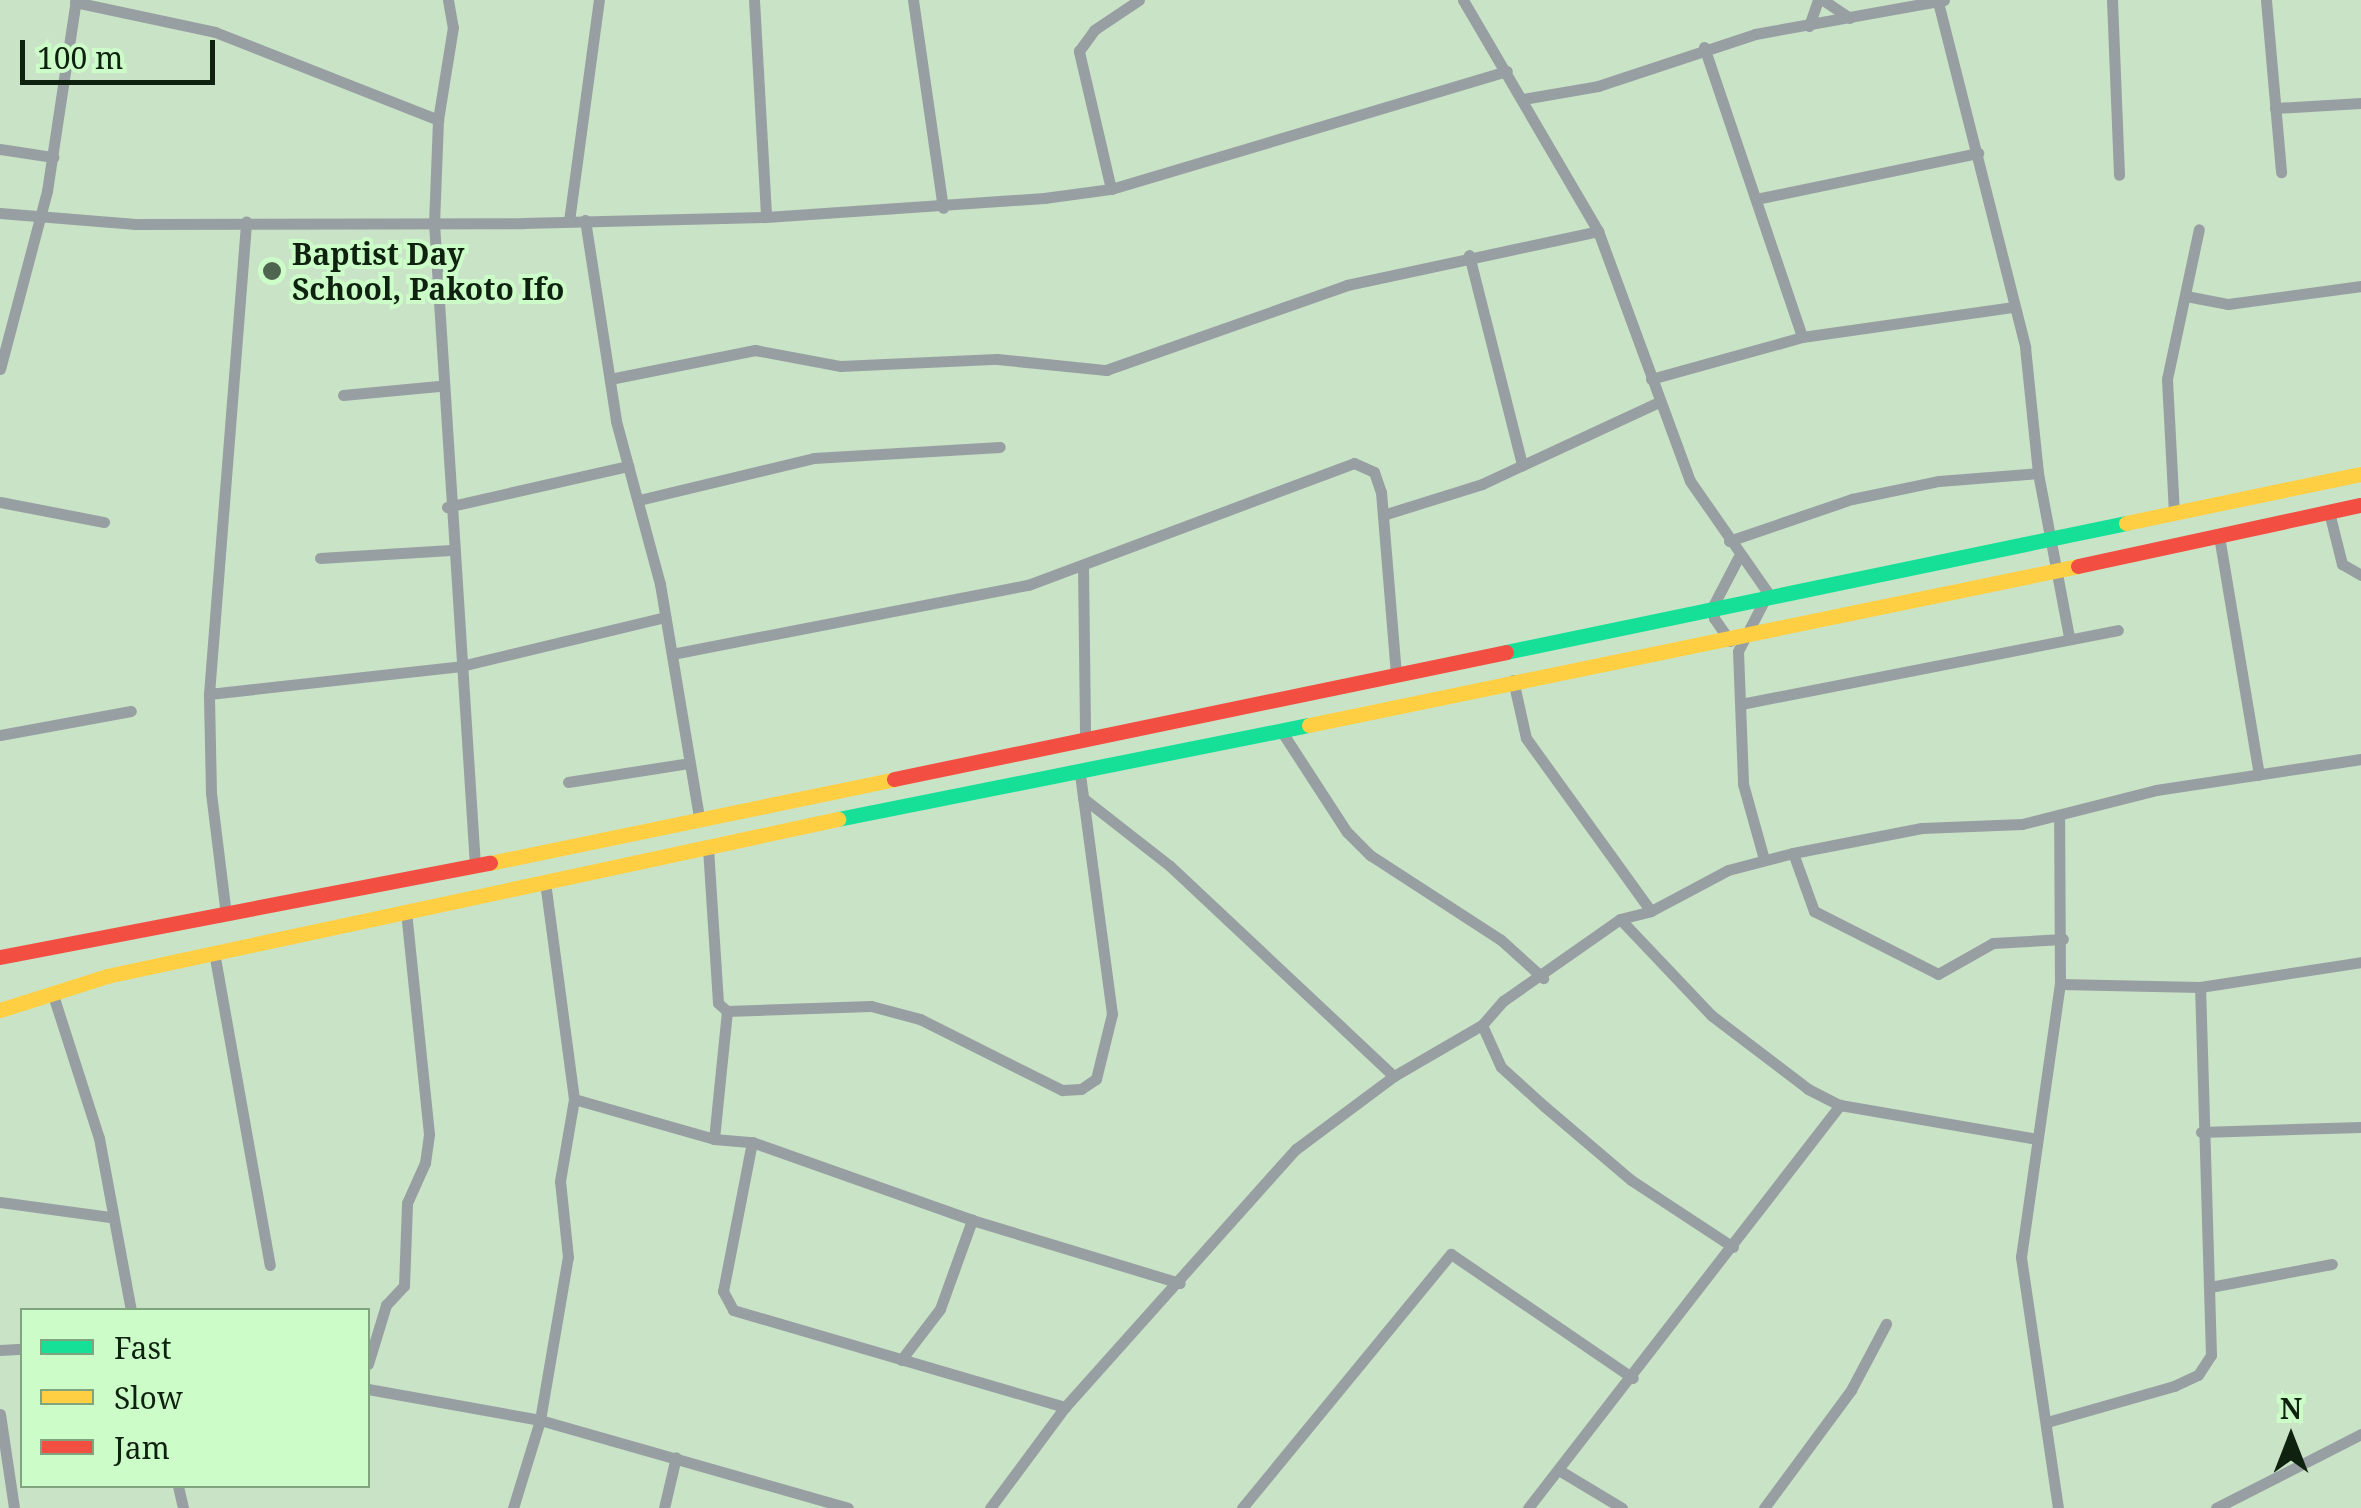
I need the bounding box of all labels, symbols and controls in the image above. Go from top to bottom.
scale bar [25,20,220,82]
text: 100 m [37,37,123,78]
place label: Baptist Day School, Pakoto Ifo [292,236,564,306]
marker: Baptist Day School, Pakoto Ifo [261,260,283,282]
legend [20,1308,370,1488]
text: Fast [114,1327,171,1368]
text: Slow [114,1377,183,1418]
north arrow [2241,1388,2341,1488]
text: N [2280,1389,2302,1427]
text: Jam [114,1427,170,1468]

